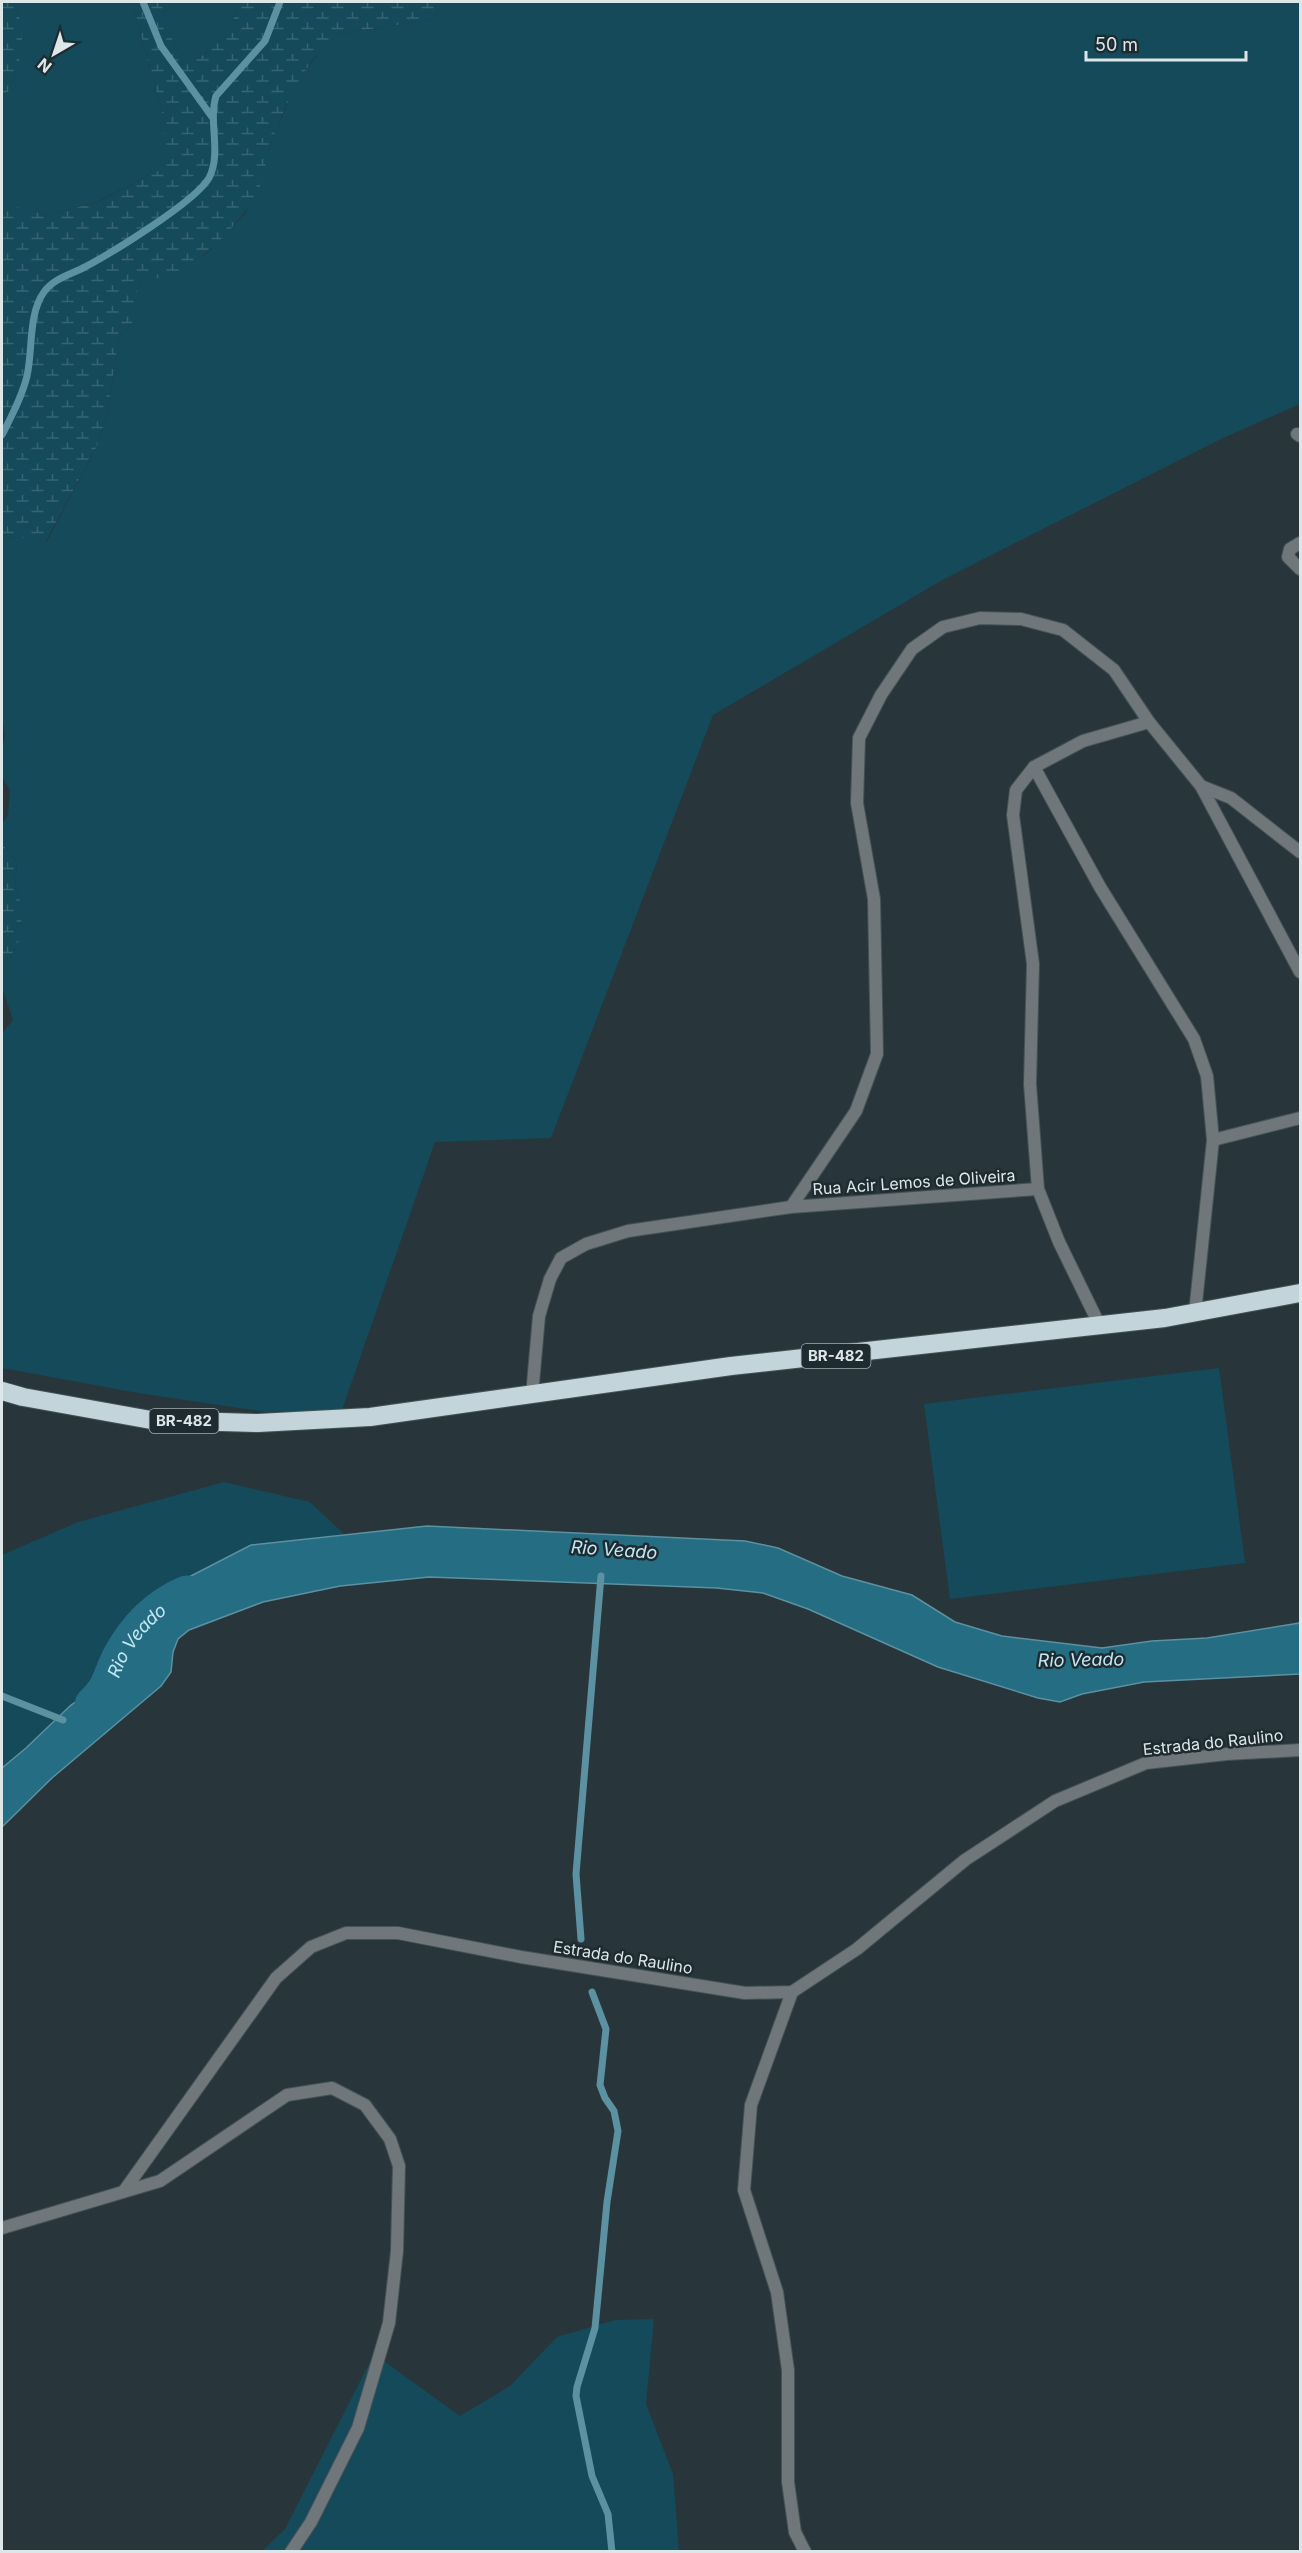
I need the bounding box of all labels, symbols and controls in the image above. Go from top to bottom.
north arrow [24,24,84,84]
scale bar [1086,24,1246,62]
text: 50 m [1095,34,1138,55]
text: N [34,54,56,77]
street label: Rua Acir Lemos de Oliveira [812,1165,1016,1199]
road number: BR-482 [802,1344,870,1368]
road number: BR-482 [150,1409,219,1433]
water label: Rio Veado [570,1536,658,1563]
water label: Rio Veado [103,1599,170,1680]
water label: Rio Veado [1038,1648,1124,1671]
street label: Estrada do Raulino [1142,1725,1284,1759]
street label: Estrada do Raulino [552,1936,694,1978]

